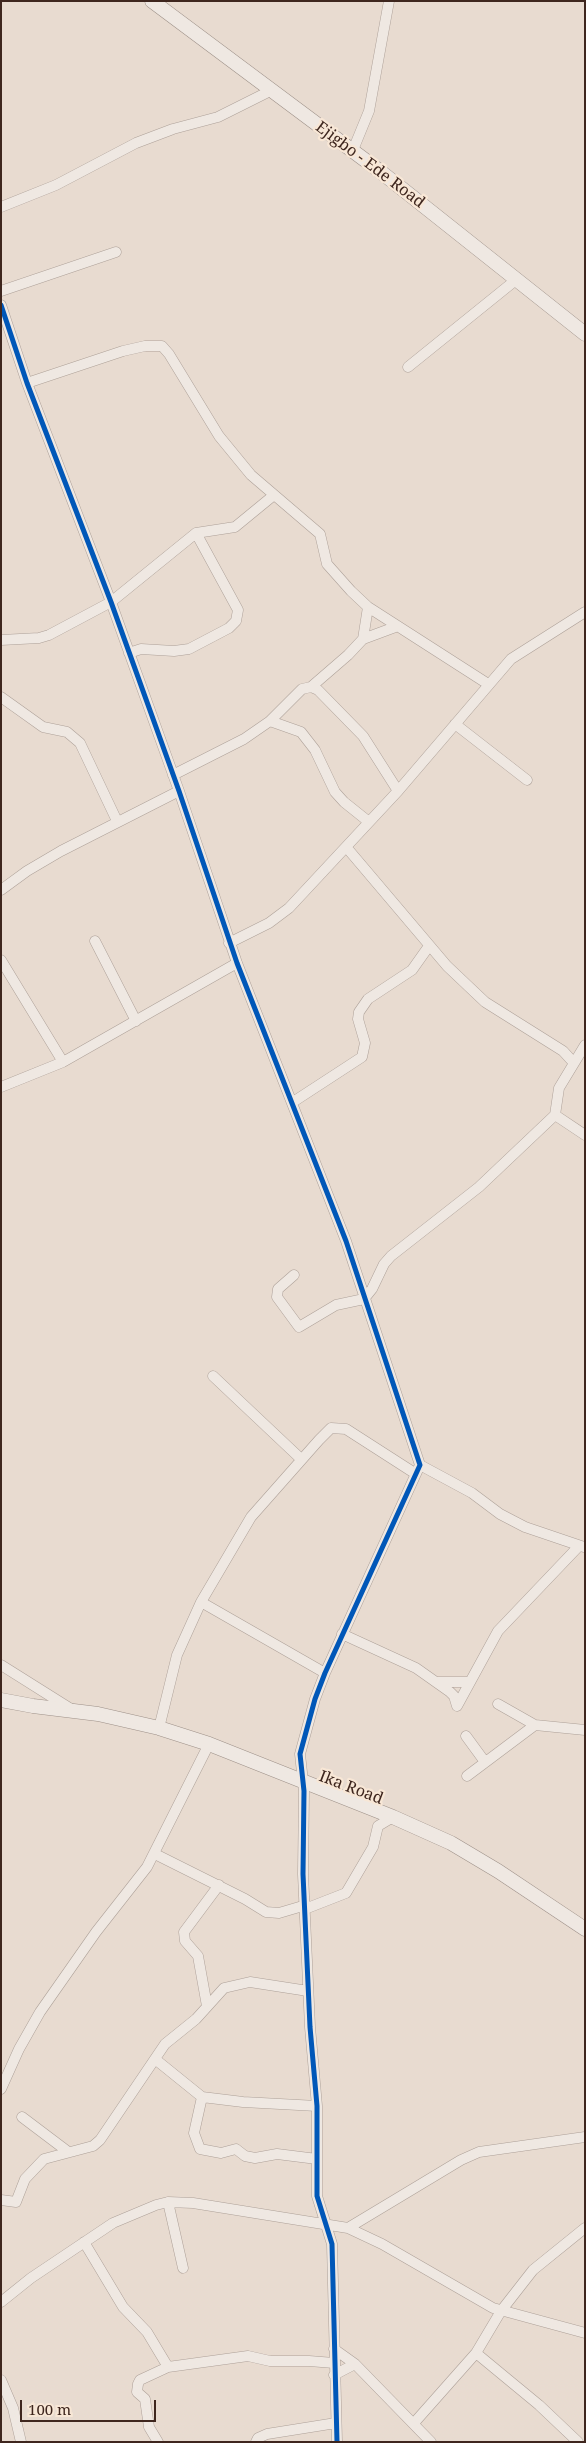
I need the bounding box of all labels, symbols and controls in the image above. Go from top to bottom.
street label: Ejigbo - Ede Road [312,118,428,212]
street label: Ika Road [316,1767,386,1809]
scale bar [22,2390,159,2422]
text: 100 m [28,2399,71,2419]

